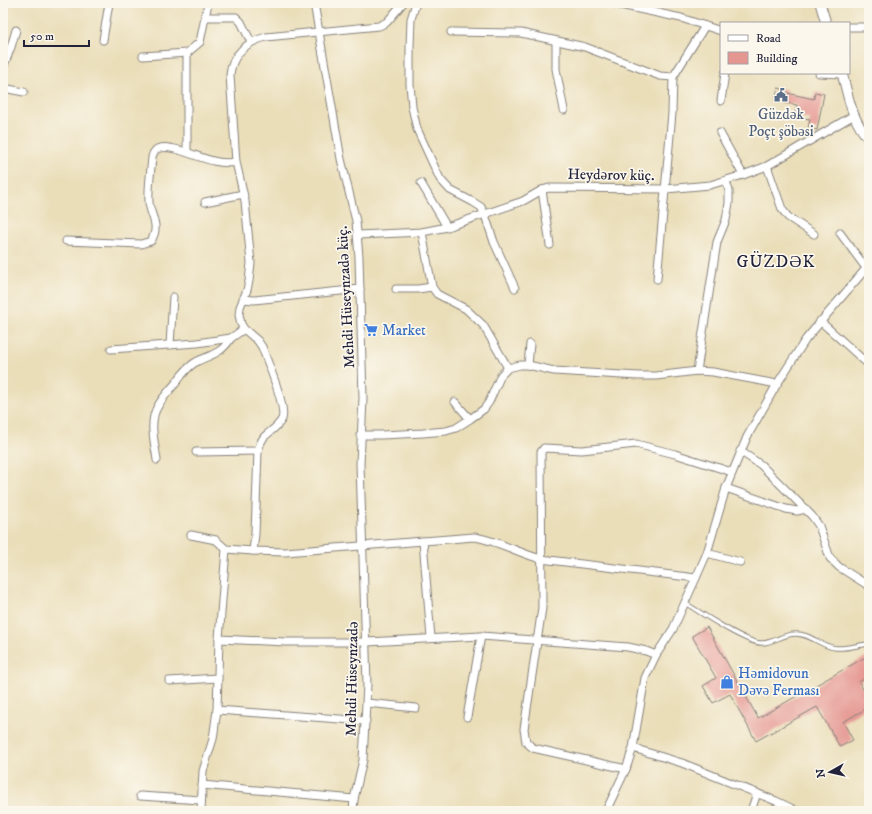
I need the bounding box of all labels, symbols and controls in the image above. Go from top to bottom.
scale bar [24,22,89,48]
legend [720,22,850,74]
text: 50 m [30,29,54,44]
text: Road [756,31,781,46]
text: Building [756,51,797,66]
public building icon: Güzdək Poçt şöbəsi [773,87,789,103]
place label: Güzdək Poçt şöbəsi [748,105,814,141]
street label: Heydərov küç. [567,165,655,185]
street label: Mehdi Hüseynzadə küç. [333,225,359,369]
district label: GÜZDƏK [737,251,815,273]
place label: Market [382,321,426,340]
supermarket icon: Market [363,322,379,338]
street label: Mehdi Hüseynzadə [341,621,363,737]
place label: Həmidovun Dəvə Ferması [738,664,820,700]
shop icon: Həmidovun Dəvə Ferması [719,674,735,690]
north arrow [810,752,850,792]
text: N [814,768,829,779]

